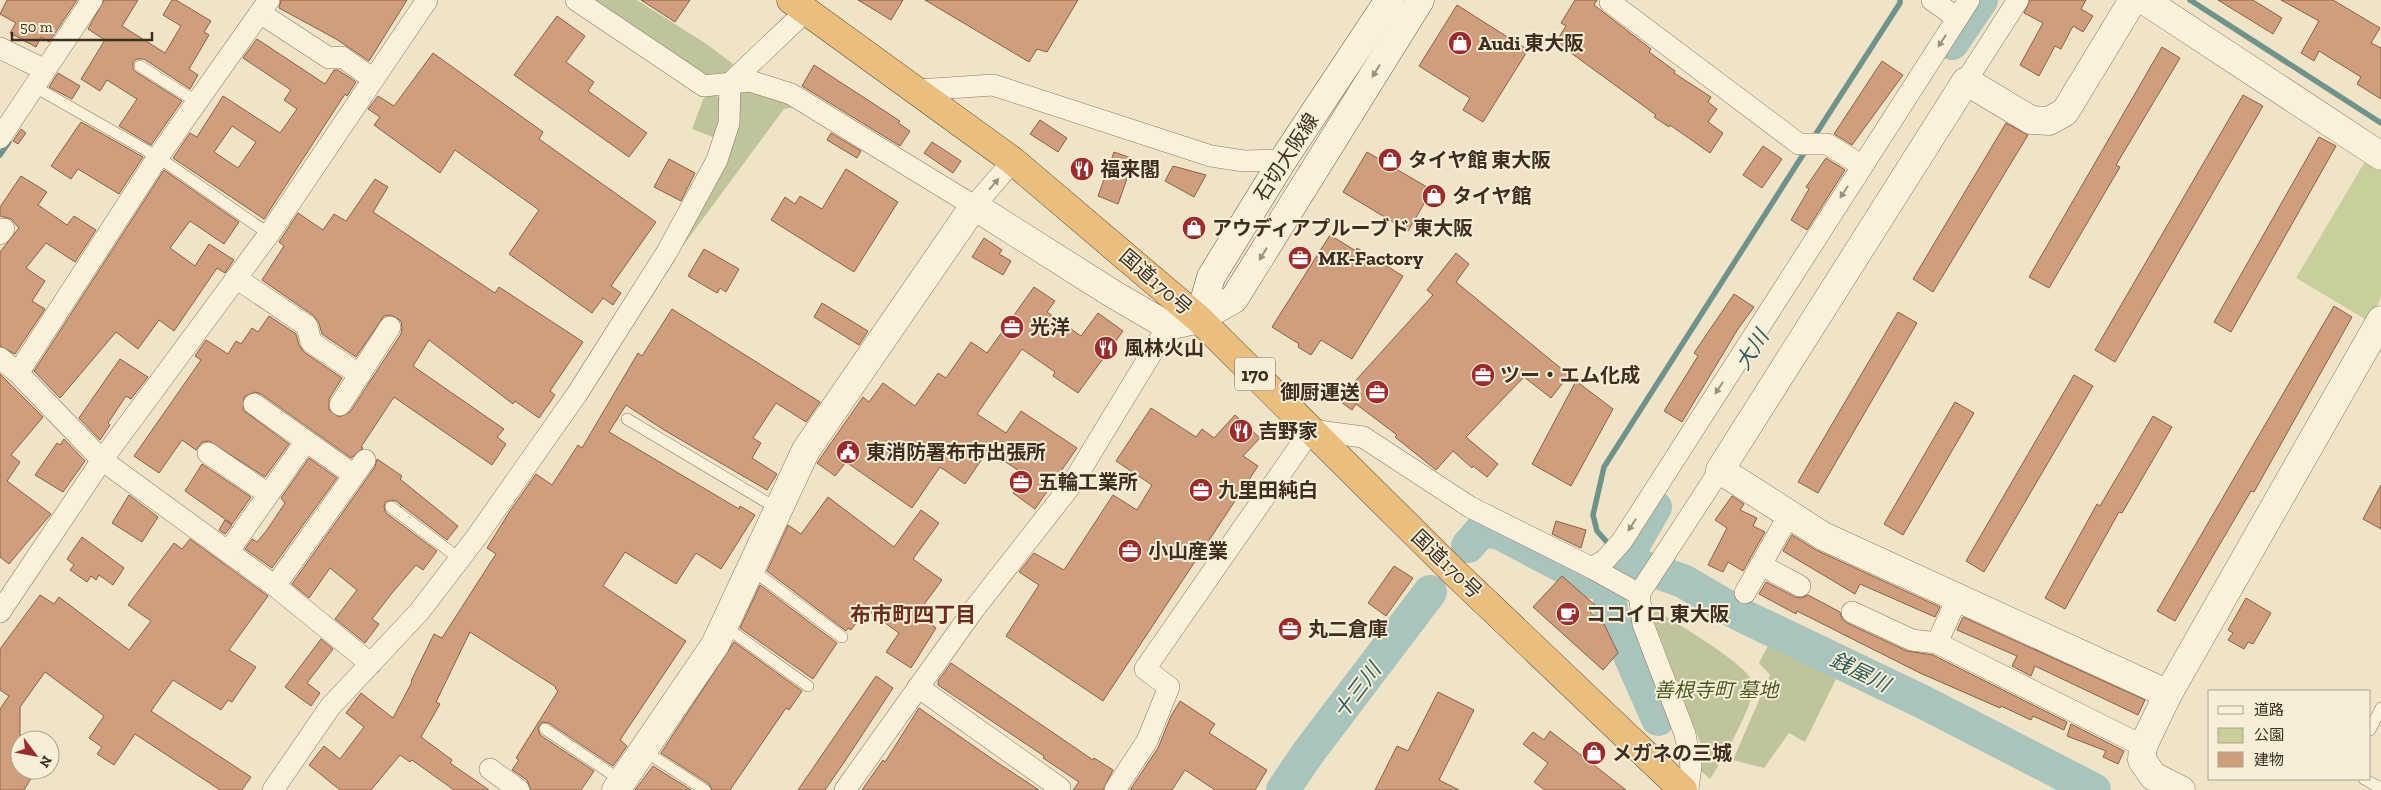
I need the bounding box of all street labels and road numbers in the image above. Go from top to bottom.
street label: 石切大阪線 [1249,109,1323,205]
street label: 国道170号 [1115,244,1197,320]
road number: 170 [1235,358,1275,390]
street label: 国道170号 [1407,525,1487,603]

